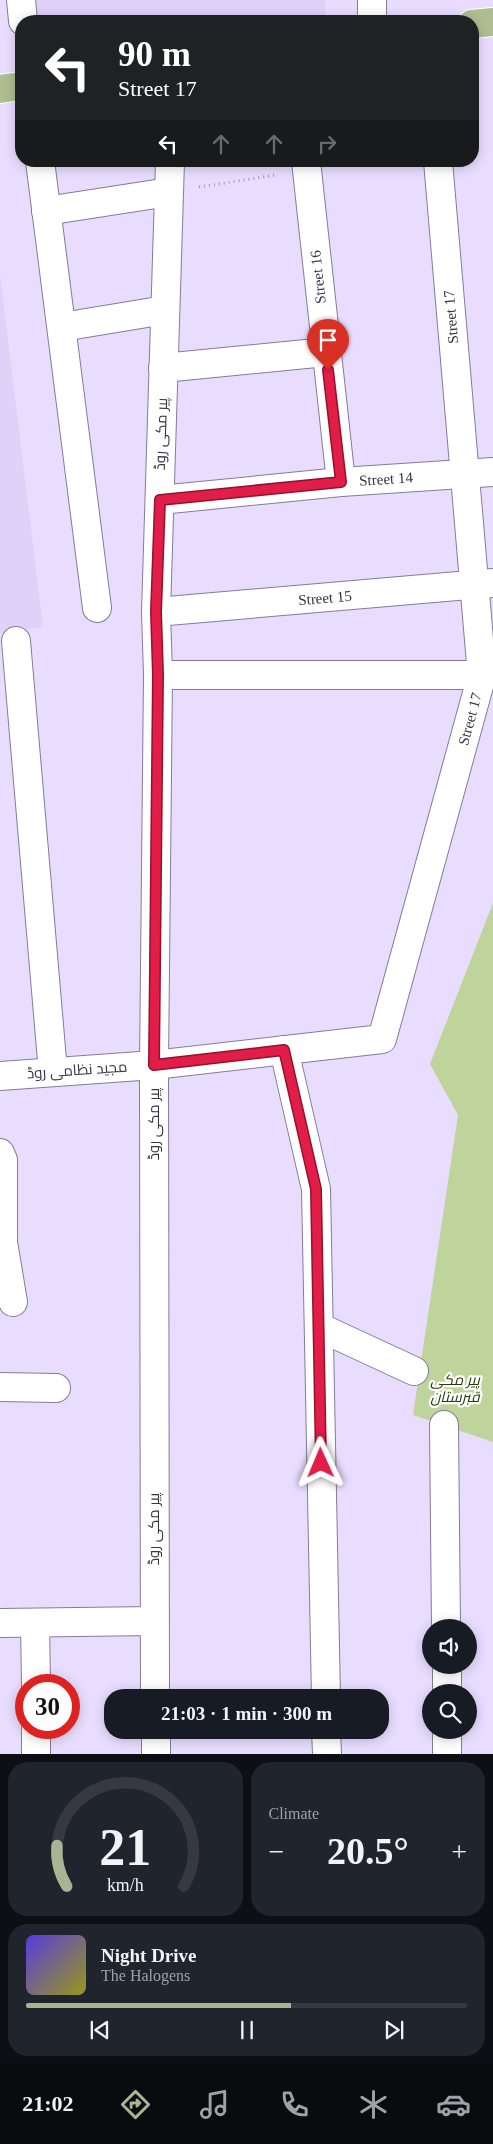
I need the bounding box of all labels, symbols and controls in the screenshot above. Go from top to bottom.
icon: left [35,35,100,100]
text: 90 m [118,35,191,74]
text: Street 17 [118,76,197,101]
icon: left [154,130,182,158]
icon: ahead [207,130,235,158]
icon: ahead [260,130,288,158]
icon: right [313,130,341,158]
street label: Street 16 [307,249,329,305]
street label: Street 17 [441,289,461,344]
pin [307,319,349,370]
icon: arrive [314,326,342,354]
street label: پیر مکی روڈ [152,397,172,471]
street label: Street 14 [359,469,414,489]
street label: Street 15 [298,588,352,608]
street label: Street 17 [455,690,485,747]
street label: مجید نظامی روڈ [26,1059,128,1083]
street label: پیر مکی روڈ [146,1088,164,1160]
park label: پیر مکی قبرستان [430,1372,481,1406]
position arrow [294,1436,346,1488]
street label: پیر مکی روڈ [146,1493,164,1565]
map controls [422,1619,477,1739]
button: sound [422,1619,477,1674]
speed limit sign: 30 [15,1674,80,1739]
button: search [422,1684,477,1739]
text: 21:03 · 1 min · 300 m [161,1703,332,1724]
text: Climate [269,1805,319,1822]
text: 21 [99,1819,151,1876]
text: 20.5° [327,1830,409,1872]
text: − [269,1836,284,1867]
text: + [451,1836,467,1867]
text: km/h [107,1875,144,1895]
text: Night Drive [101,1945,197,1966]
text: The Halogens [101,1967,190,1984]
icon: previous [86,2016,114,2044]
icon: pause [233,2016,261,2044]
icon: next [380,2016,408,2044]
icon: directions [118,2087,153,2122]
icon: music [197,2087,232,2122]
icon: phone [277,2087,312,2122]
icon: climate [356,2087,391,2122]
icon: car [436,2087,471,2122]
text: 21:02 [22,2091,74,2116]

